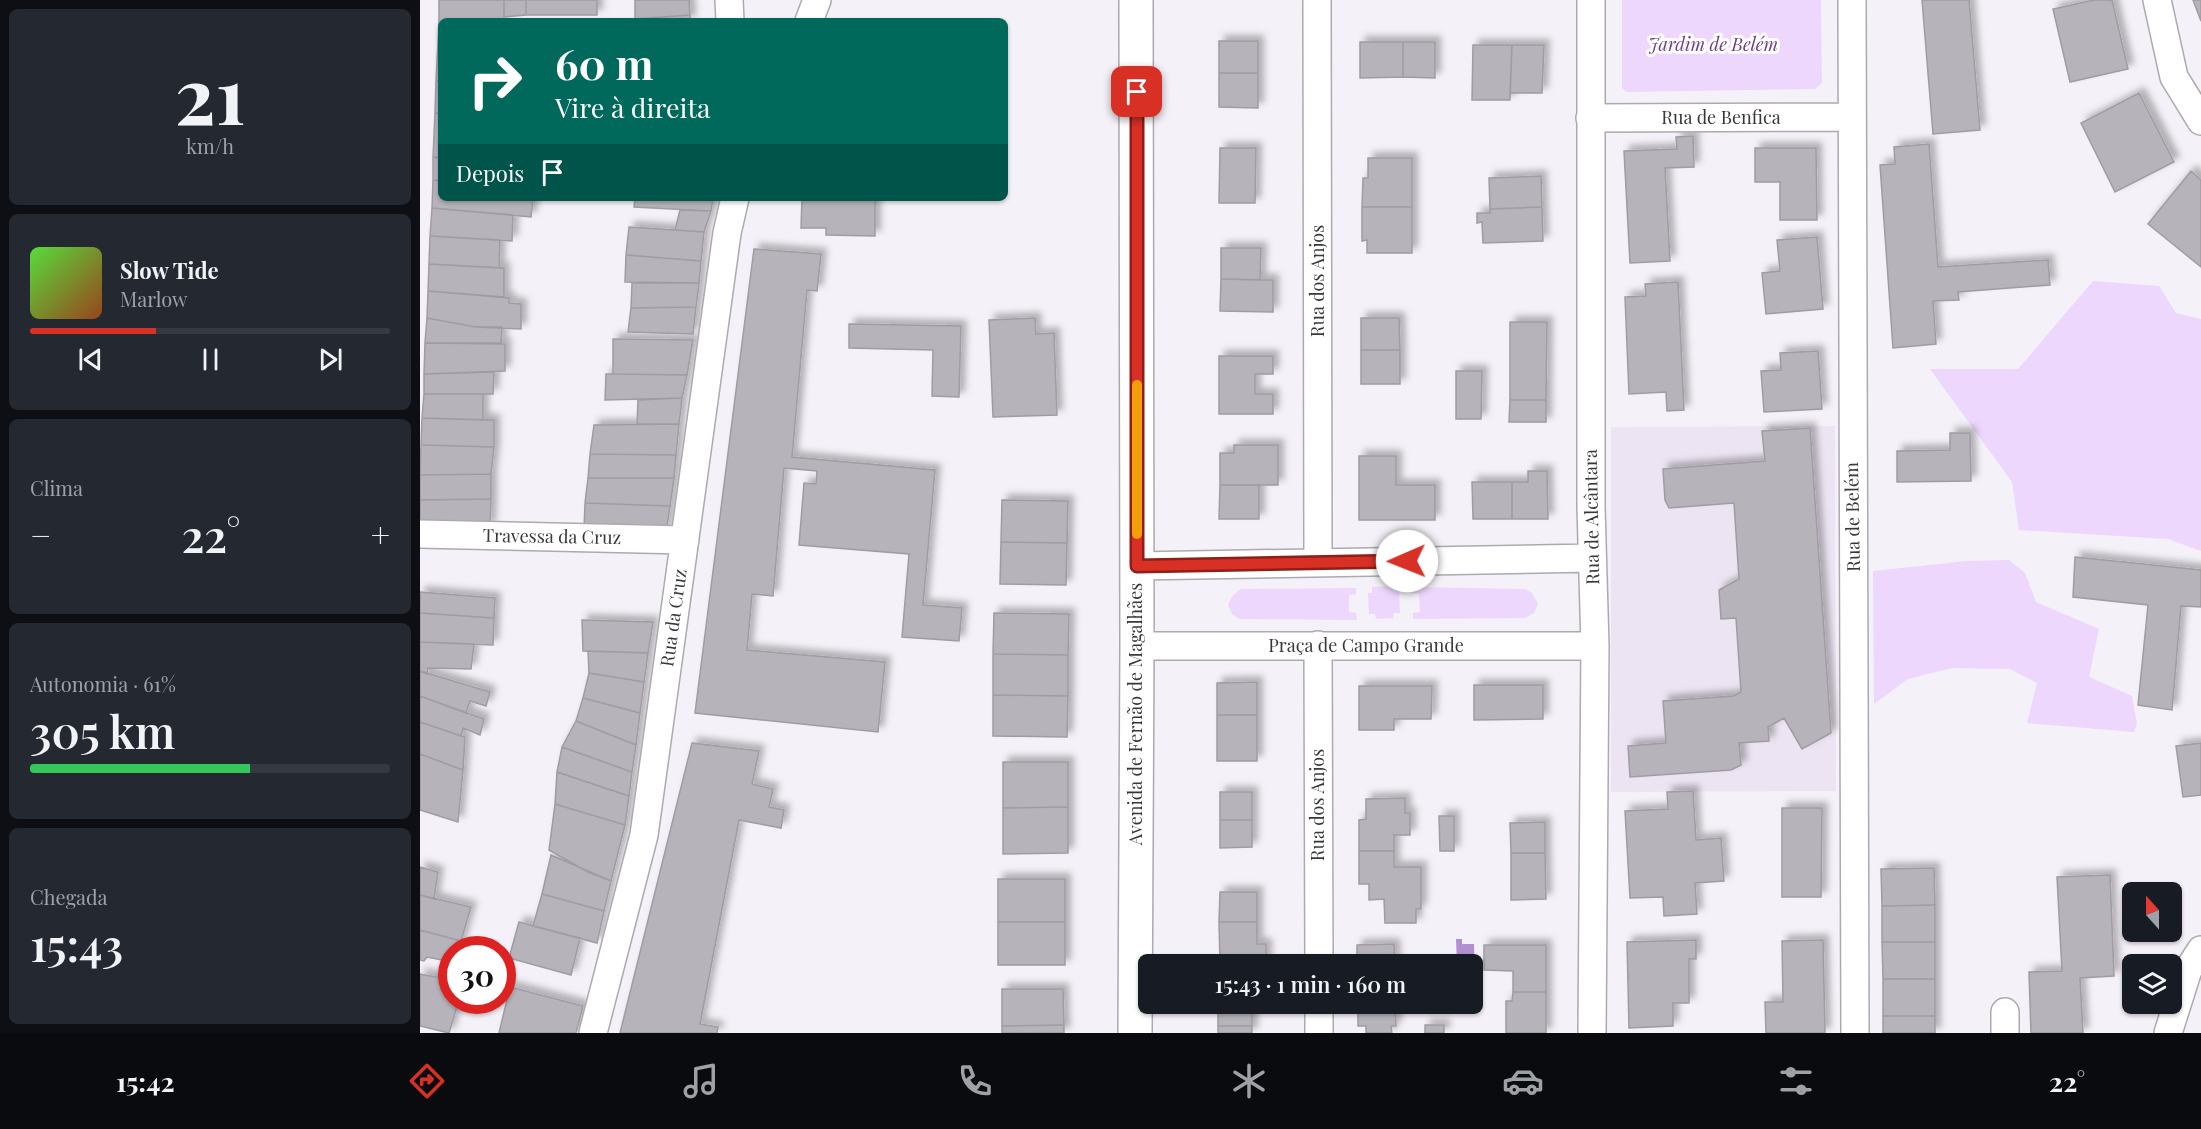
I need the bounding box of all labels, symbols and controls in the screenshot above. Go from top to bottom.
park label: Jardim de Belém [1648,32,1778,56]
text: 60 m [555,35,653,91]
text: 21 [175,41,245,145]
icon: right [456,42,534,120]
pin [1111,66,1162,117]
icon: arrive [1120,75,1153,108]
text: Vire à direita [555,89,711,125]
street label: Rua de Benfica [1661,105,1781,129]
text: km/h [186,132,234,159]
icon: arrive [536,156,569,189]
text: Depois [456,158,524,188]
street label: Rua dos Anjos [1305,225,1329,337]
text: Slow Tide [120,255,219,285]
text: Marlow [120,285,188,312]
icon: previous [74,343,107,376]
icon: pause [194,343,227,376]
icon: next [314,343,347,376]
street label: Rua de Alcântara [1578,449,1604,585]
street label: Rua de Belém [1839,462,1865,572]
text: Clima [30,474,83,501]
text: 22° [181,504,241,564]
text: − [30,512,51,556]
text: + [371,512,390,556]
street label: Travessa da Cruz [483,523,621,549]
position arrow [1375,529,1439,593]
street label: Rua da Cruz [654,567,692,668]
street label: Avenida de Fernão de Magalhães [1123,583,1147,846]
street label: Praça de Campo Grande [1268,633,1464,657]
text: Autonomia · 61% [30,670,176,697]
text: 305 km [30,700,175,760]
street label: Rua dos Anjos [1305,749,1329,861]
north arrow [2122,882,2182,942]
map controls [2122,882,2182,1014]
text: Chegada [30,883,108,910]
text: 15:43 [30,913,123,973]
speed limit sign: 30 [438,936,516,1014]
button: layers [2122,954,2182,1014]
text: 15:43 · 1 min · 160 m [1215,969,1406,999]
icon: directions [406,1060,448,1102]
icon: music [680,1060,722,1102]
icon: phone [954,1060,996,1102]
icon: climate [1228,1060,1270,1102]
icon: car [1502,1060,1544,1102]
icon: filters [1775,1060,1817,1102]
text: 15:42 [116,1063,175,1099]
text: 22° [2049,1063,2085,1099]

